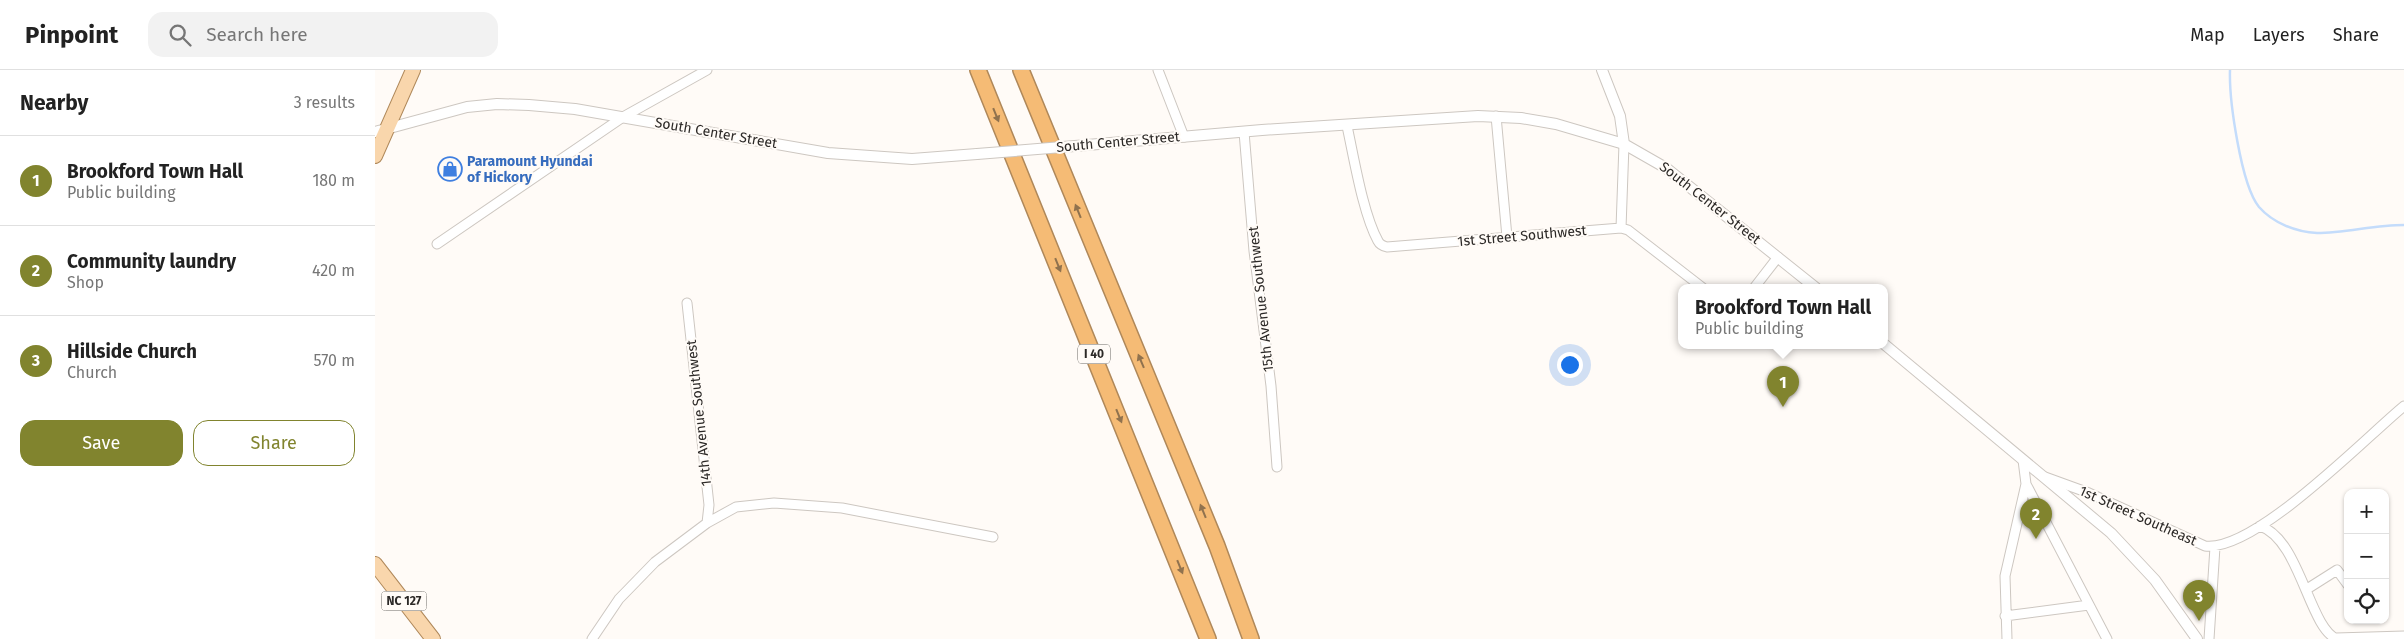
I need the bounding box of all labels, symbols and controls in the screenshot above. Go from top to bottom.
search box [148,12,498,57]
text: Pinpoint [25,21,118,49]
icon: search [166,21,194,49]
text: Search here [206,23,308,46]
text: Map [2190,24,2225,46]
text: Layers [2253,24,2305,46]
text: Share [2333,24,2379,46]
text: Nearby [20,90,88,116]
text: 3 results [294,93,355,112]
one-way arrow [992,108,1000,123]
street label: South Center Street [654,114,779,152]
street label: South Center Street [1056,128,1181,156]
place label: Paramount Hyundai of Hickory [467,153,593,186]
shop icon: Paramount Hyundai of Hickory [437,156,463,182]
street label: South Center Street [1656,158,1765,248]
text: Brookford Town Hall [67,160,243,183]
text: 1 [32,171,40,190]
text: 180 m [312,171,355,190]
text: Public building [67,183,175,202]
one-way arrow [1074,204,1082,218]
street label: 1st Street Southwest [1457,222,1588,250]
street label: 15th Avenue Southwest [1245,224,1277,373]
text: Community laundry [67,250,236,273]
one-way arrow [1054,258,1062,273]
text: 2 [32,261,40,280]
text: 420 m [312,261,355,280]
text: Shop [67,273,104,292]
popup [1678,284,1888,349]
text: Brookford Town Hall [1695,296,1871,319]
text: Public building [1695,319,1803,338]
street label: 14th Avenue Southwest [683,338,715,487]
text: Hillside Church [67,340,197,363]
road number: I 40 [1078,344,1110,364]
text: 3 [32,351,40,370]
text: 570 m [314,351,355,370]
your location [1557,352,1583,378]
one-way arrow [1137,353,1145,368]
text: Church [67,363,117,382]
pin: 1 [1767,366,1799,407]
one-way arrow [1115,409,1123,424]
button: Save [20,420,183,466]
button: Share [193,420,355,466]
street label: 1st Street Southeast [2077,482,2200,550]
map controls [2344,489,2389,624]
button: + [2344,489,2389,534]
pin: 2 [2020,498,2052,539]
one-way arrow [1199,504,1206,519]
button: − [2344,534,2389,579]
one-way arrow [1176,560,1184,575]
button: locate [2344,579,2389,624]
pin: 3 [2183,580,2215,621]
road number: NC 127 [381,592,427,610]

